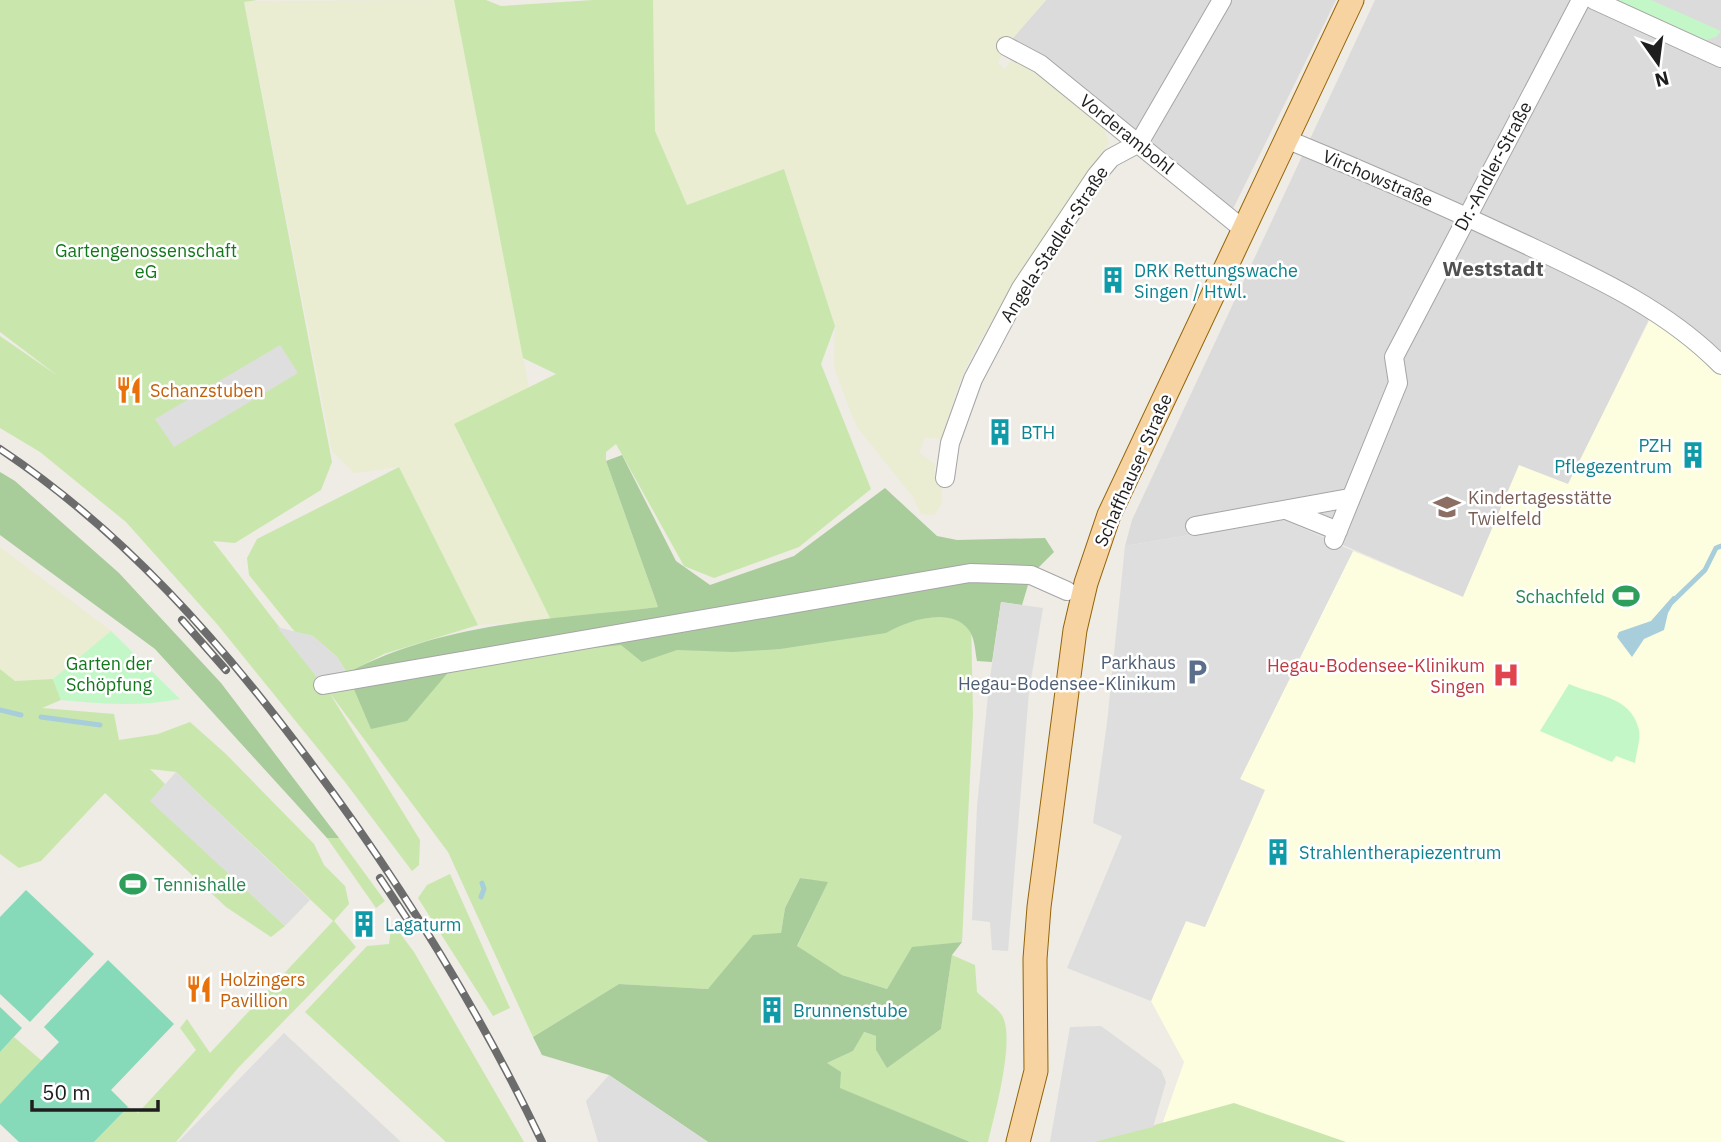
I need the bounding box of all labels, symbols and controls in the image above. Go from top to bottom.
north arrow [1623,28,1693,98]
text: N [1653,66,1672,93]
street label: Vorderambohl [1075,89,1179,179]
street label: Dr.-Andler-Straße [1449,97,1537,235]
street label: Virchowstraße [1319,144,1437,212]
street label: Angela-Stadler-Straße [995,162,1113,326]
park label: Gartengenossenschaft eG [55,239,237,283]
district label: Weststadt [1442,254,1544,282]
place label: DRK Rettungswache Singen / Htwl. [1134,259,1298,303]
building icon: DRK Rettungswache Singen / Htwl. [1098,265,1128,295]
restaurant icon: Schanzstuben [114,375,144,405]
place label: Schanzstuben [150,379,264,402]
street label: Schaffhauser Straße [1089,390,1177,550]
building icon: BTH [985,417,1015,447]
place label: BTH [1021,421,1055,444]
place label: PZH Pflegezentrum [1554,434,1672,478]
building icon: PZH Pflegezentrum [1678,440,1708,470]
place label: Kindertagesstätte Twielfeld [1468,486,1612,530]
school or university icon: Kindertagesstätte Twielfeld [1432,492,1462,522]
sports icon: Schachfeld [1611,581,1641,611]
place label: Schachfeld [1515,585,1605,608]
place label: Parkhaus Hegau-Bodensee-Klinikum [958,651,1176,695]
park label: Garten der Schöpfung [66,652,153,696]
place label: Hegau-Bodensee-Klinikum Singen [1267,654,1485,698]
parking icon: Parkhaus Hegau-Bodensee-Klinikum [1182,657,1212,687]
hospital icon: Hegau-Bodensee-Klinikum Singen [1491,660,1521,690]
building icon: Strahlentherapiezentrum [1263,837,1293,867]
place label: Strahlentherapiezentrum [1299,841,1502,864]
sports icon: Tennishalle [118,869,148,899]
place label: Tennishalle [154,873,246,896]
building icon: Lagaturm [349,909,379,939]
place label: Lagaturm [385,913,462,936]
place label: Holzingers Pavillion [220,968,305,1012]
restaurant icon: Holzingers Pavillion [184,974,214,1004]
building icon: Brunnenstube [757,995,787,1025]
place label: Brunnenstube [793,999,908,1022]
scale bar [32,1068,158,1112]
text: 50 m [42,1078,91,1106]

